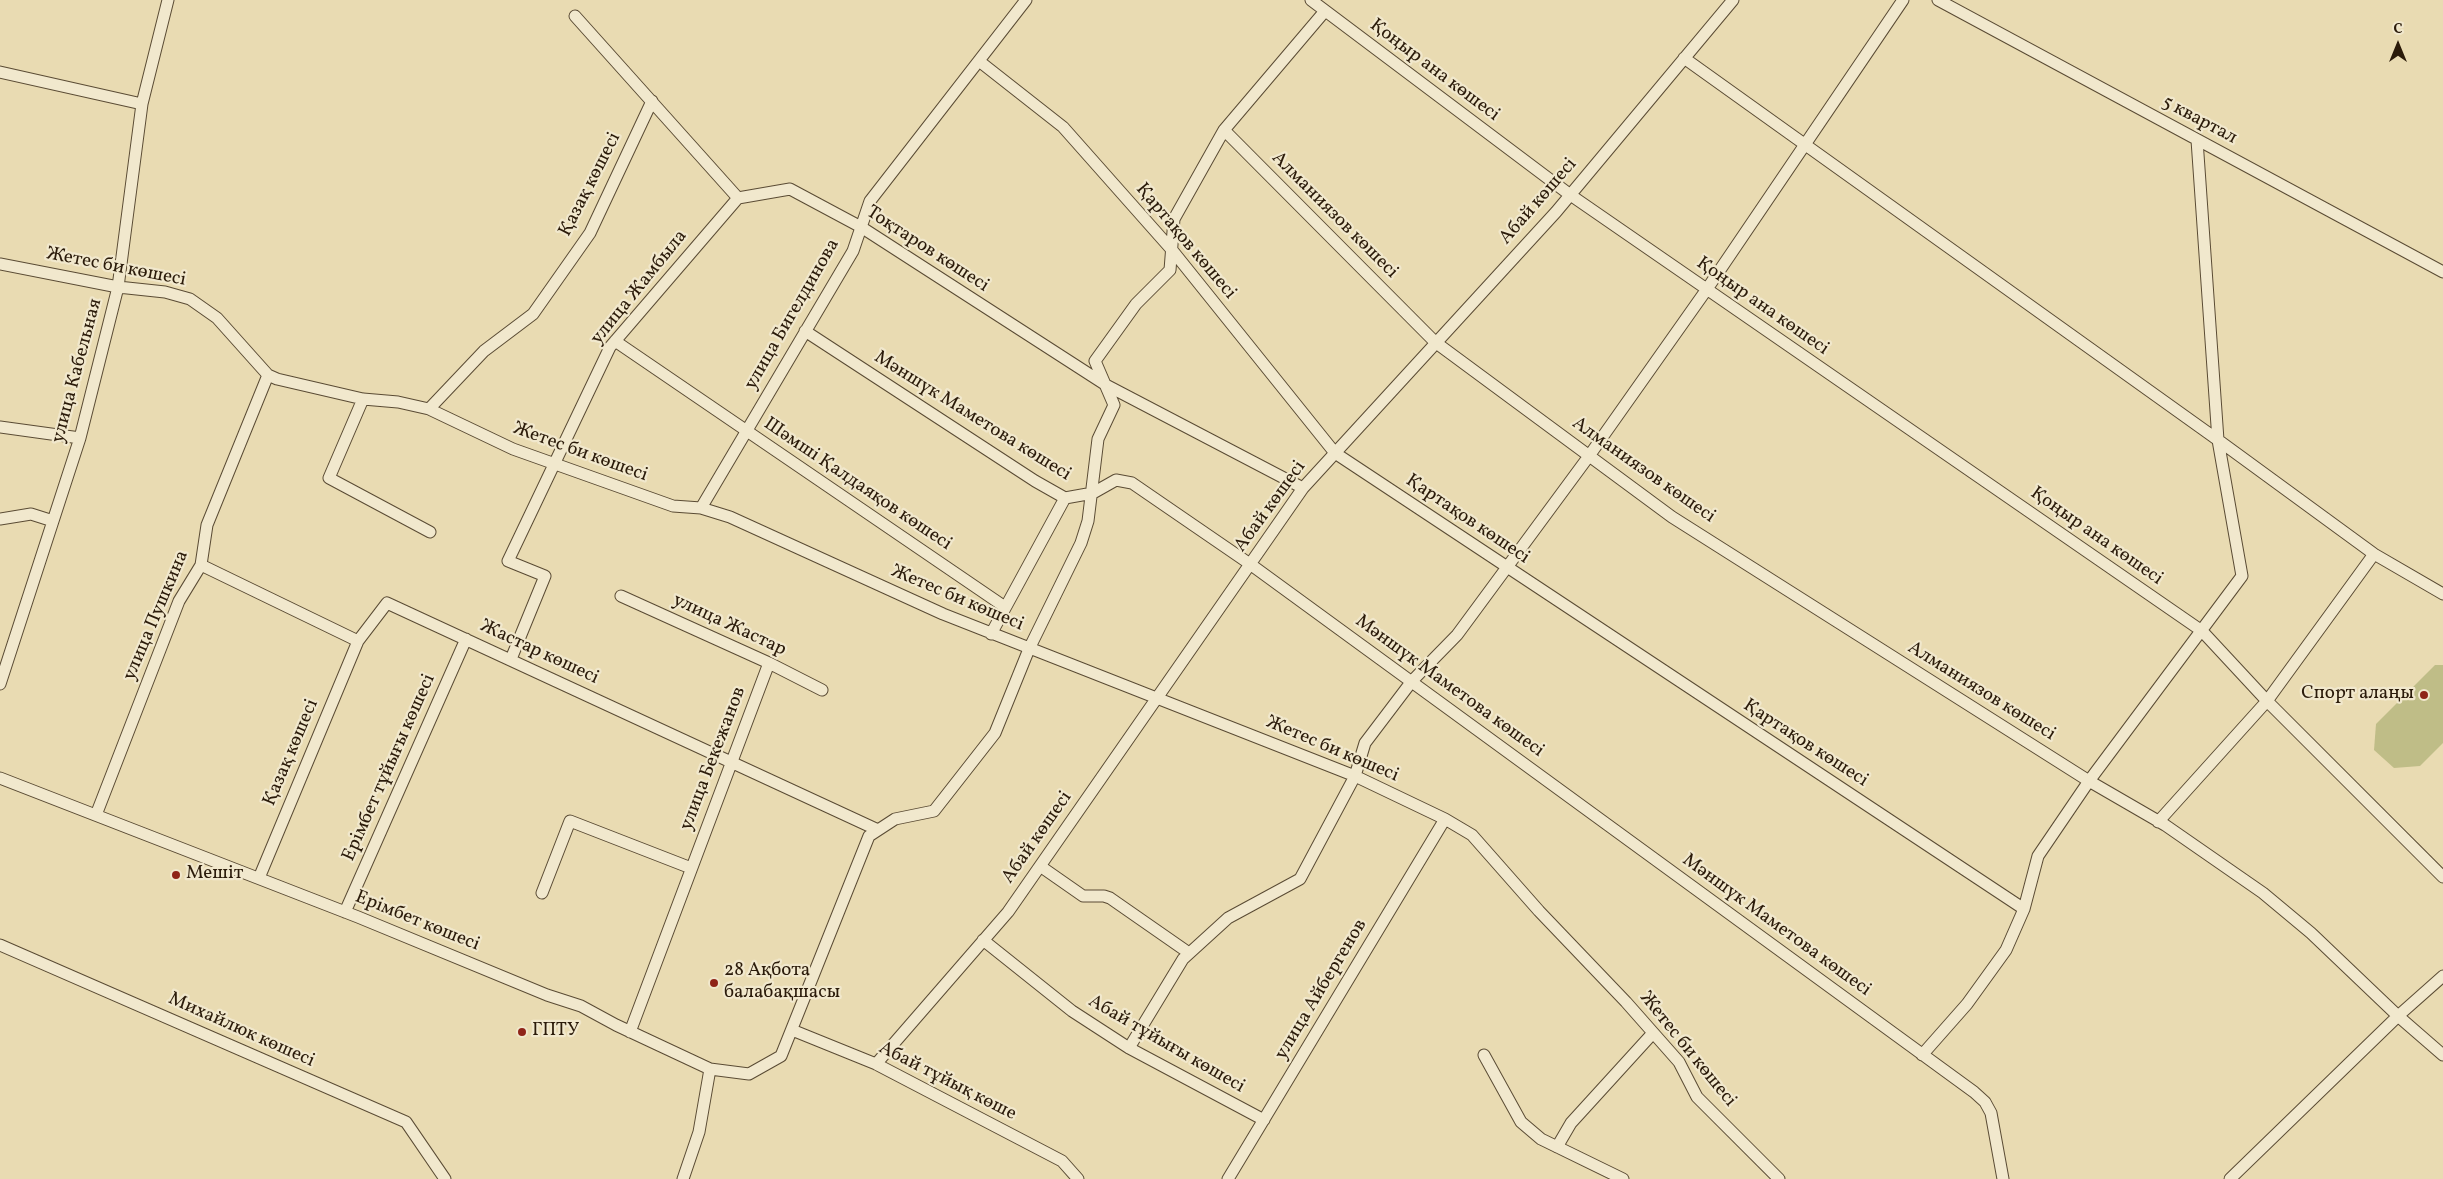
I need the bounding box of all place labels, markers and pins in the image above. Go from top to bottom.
place label: Спорт алаңы [2301,684,2414,706]
marker: Спорт алаңы [2418,689,2430,701]
place label: Мешіт [186,864,243,886]
marker: Мешіт [170,869,182,881]
place label: 28 Ақбота балабақшасы [724,961,840,1005]
marker: 28 Ақбота балабақшасы [708,977,720,989]
place label: ГПТУ [532,1021,579,1043]
marker: ГПТУ [516,1026,528,1038]

